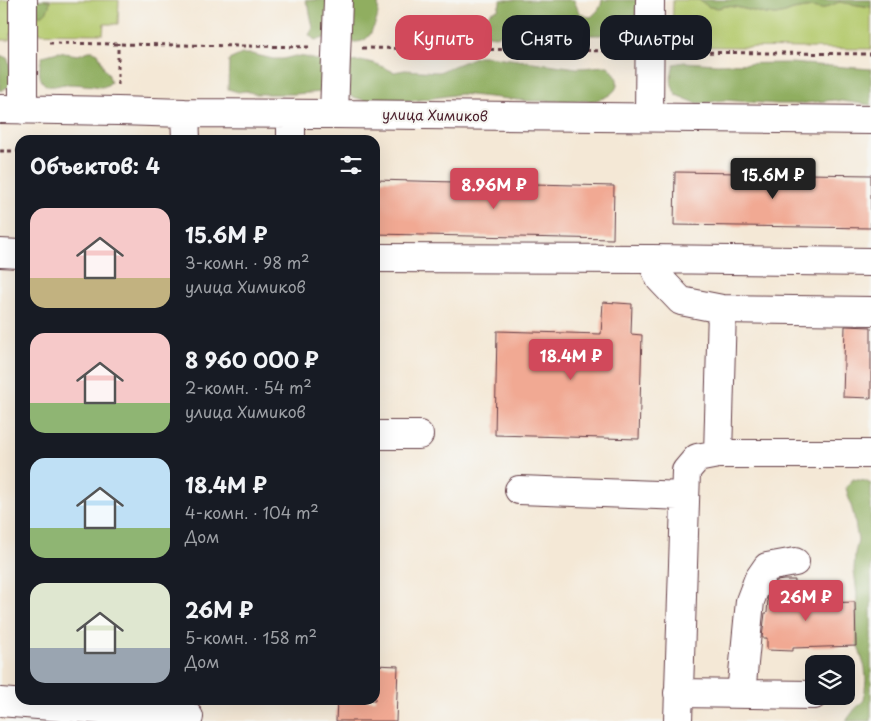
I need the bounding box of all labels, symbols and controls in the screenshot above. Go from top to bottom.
chip: Купить [395,15,492,60]
chip: Снять [502,15,590,60]
chip: Фильтры [600,15,712,60]
street label: улица Химиков [382,104,488,126]
text: Объектов: 4 [30,149,160,181]
icon: filters [337,151,365,179]
pin: 15.6M ₽ [727,158,819,200]
text: 15.6M ₽ [742,162,804,186]
pin: 8.96M ₽ [448,168,540,210]
text: 8.96M ₽ [461,172,527,196]
text: 15.6M ₽ [185,218,267,250]
icon: home [70,228,130,288]
text: 3-комн. · 98 m² [185,250,310,274]
text: улица Химиков [185,274,306,298]
pin: 18.4M ₽ [525,338,617,381]
text: 8 960 000 ₽ [185,343,319,375]
text: 18.4M ₽ [540,343,602,367]
icon: home [70,353,130,413]
text: 2-комн. · 54 m² [185,375,312,399]
text: улица Химиков [185,399,306,423]
text: 18.4M ₽ [185,468,267,500]
icon: home [70,478,130,538]
text: 4-комн. · 104 m² [185,500,319,524]
text: Дом [185,524,219,548]
pin: 26M ₽ [771,580,841,622]
text: 26M ₽ [780,584,832,608]
text: 26M ₽ [185,593,253,625]
icon: home [70,603,130,663]
text: 5-комн. · 158 m² [185,625,317,649]
text: Дом [185,649,219,673]
map controls [805,655,855,705]
button: layers [805,655,855,705]

